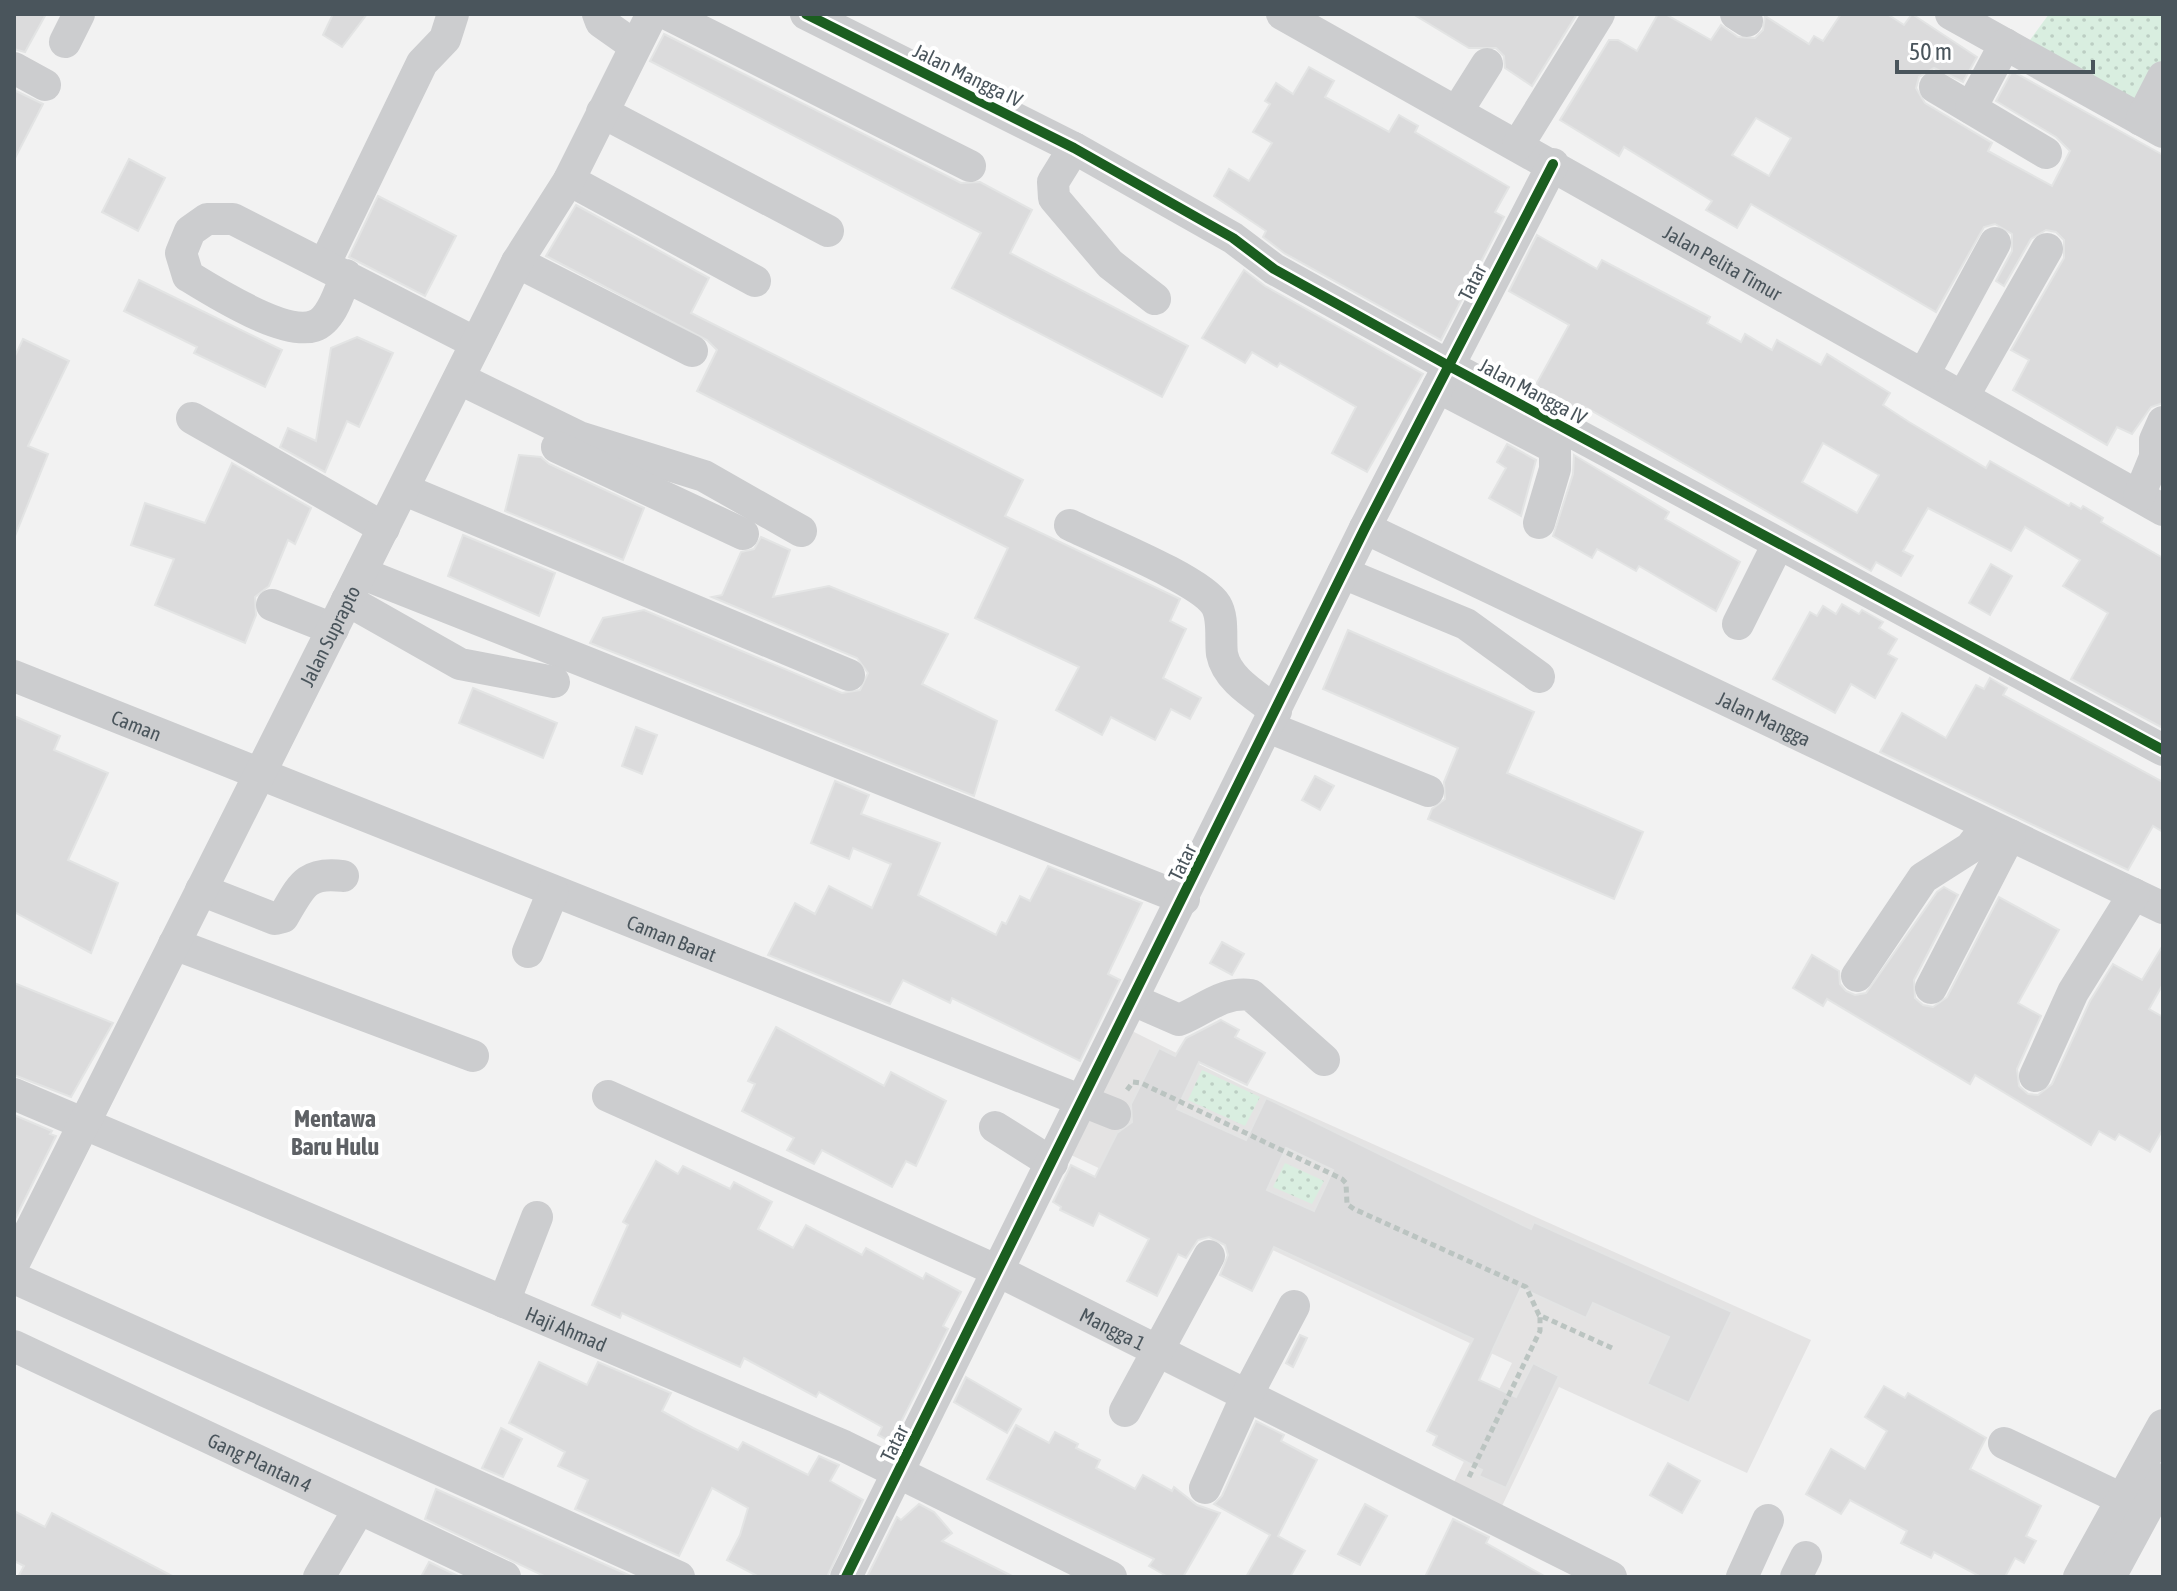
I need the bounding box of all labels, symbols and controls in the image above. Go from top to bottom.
scale bar [1897,24,2093,74]
text: 50 m [1909,38,1952,65]
street label: Jalan Mangga IV [910,39,1026,111]
street label: Jalan Pelita Timur [1660,220,1787,305]
street label: Tatar [1453,259,1491,304]
street label: Jalan Mangga IV [1475,353,1591,429]
street label: Jalan Suprapto [294,582,364,690]
street label: Jalan Mangga [1714,686,1815,750]
street label: Caman [108,705,165,745]
street label: Tatar [1163,839,1201,884]
street label: Caman Barat [624,910,720,966]
district label: Mentawa Baru Hulu [291,1105,379,1160]
street label: Haji Ahmad [522,1301,610,1356]
street label: Mangga 1 [1076,1302,1150,1354]
street label: Tatar [875,1420,913,1465]
street label: Gang Plantan 4 [205,1428,316,1496]

